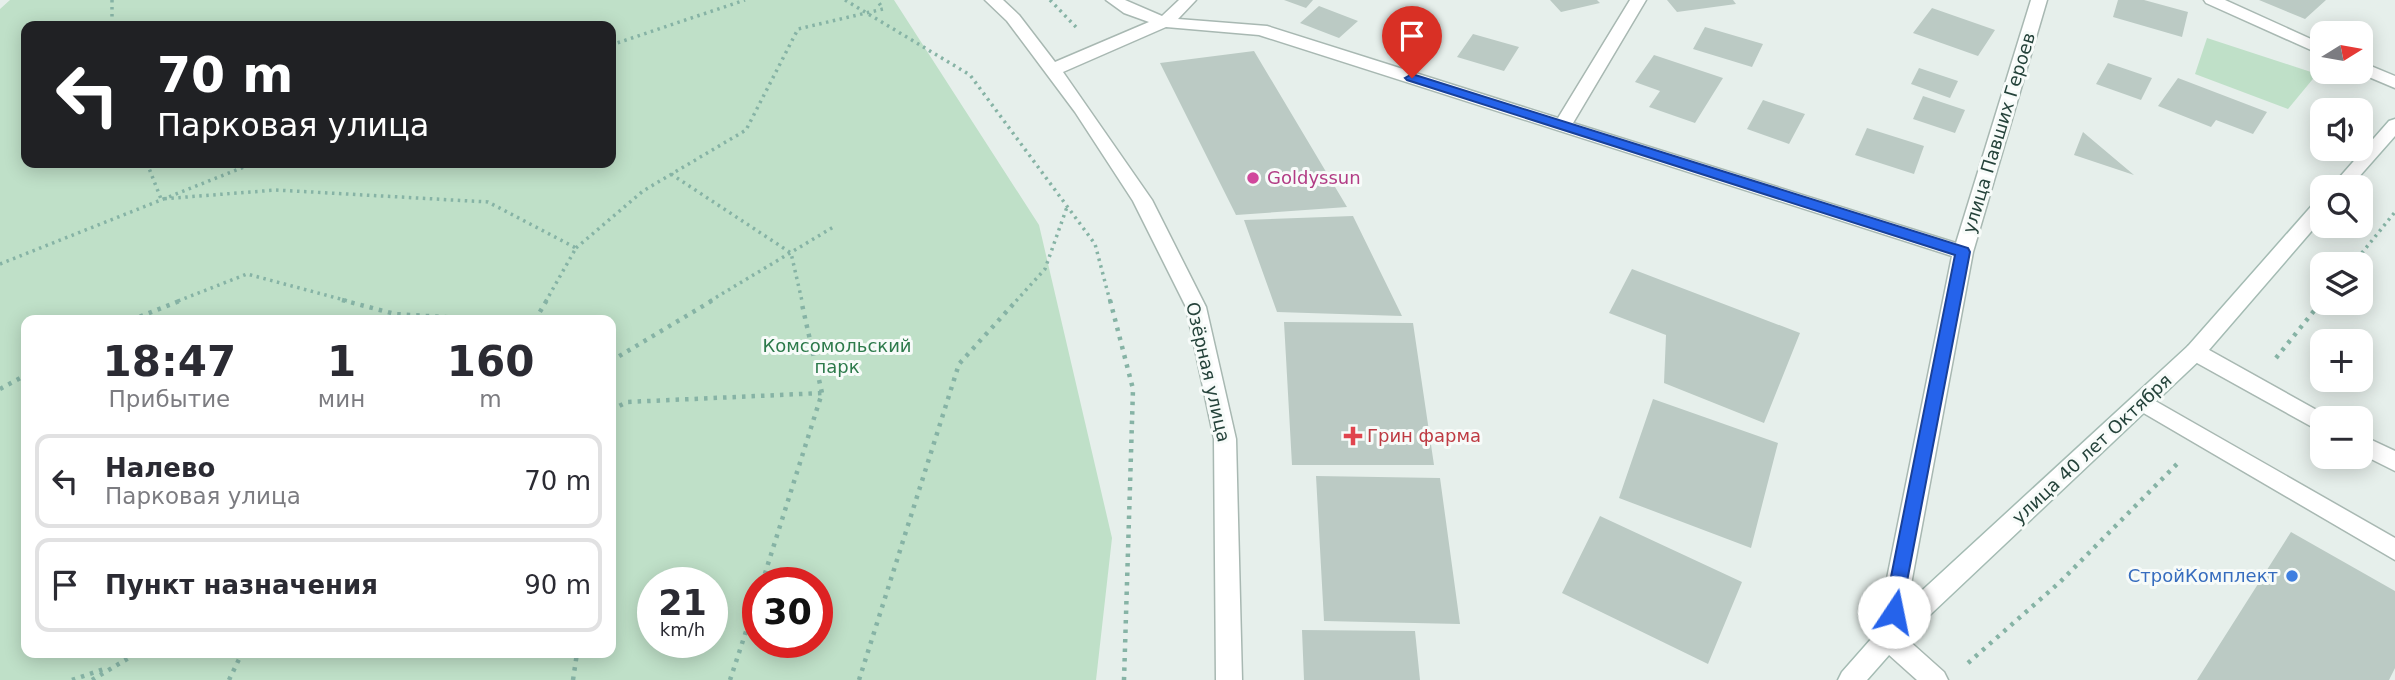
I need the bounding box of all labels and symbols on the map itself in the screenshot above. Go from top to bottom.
pin [1382,6,1442,78]
north arrow [2310,21,2373,84]
street label: улица Павших Героев [1958,30,2039,236]
place label: Goldyssun [1267,167,1361,188]
marker: Goldyssun [1245,170,1261,186]
street label: Озёрная улица [1182,300,1235,444]
park label: Комсомольский парк [762,335,912,377]
street label: улица 40 лет Октября [2008,369,2176,528]
place label: Грин фарма [1367,425,1481,446]
marker: Грин фарма [1345,428,1361,444]
place label: СтройКомплект [2128,565,2278,586]
speed limit sign: 30 [742,567,833,658]
marker: СтройКомплект [2284,568,2300,584]
position arrow [1857,575,1931,649]

